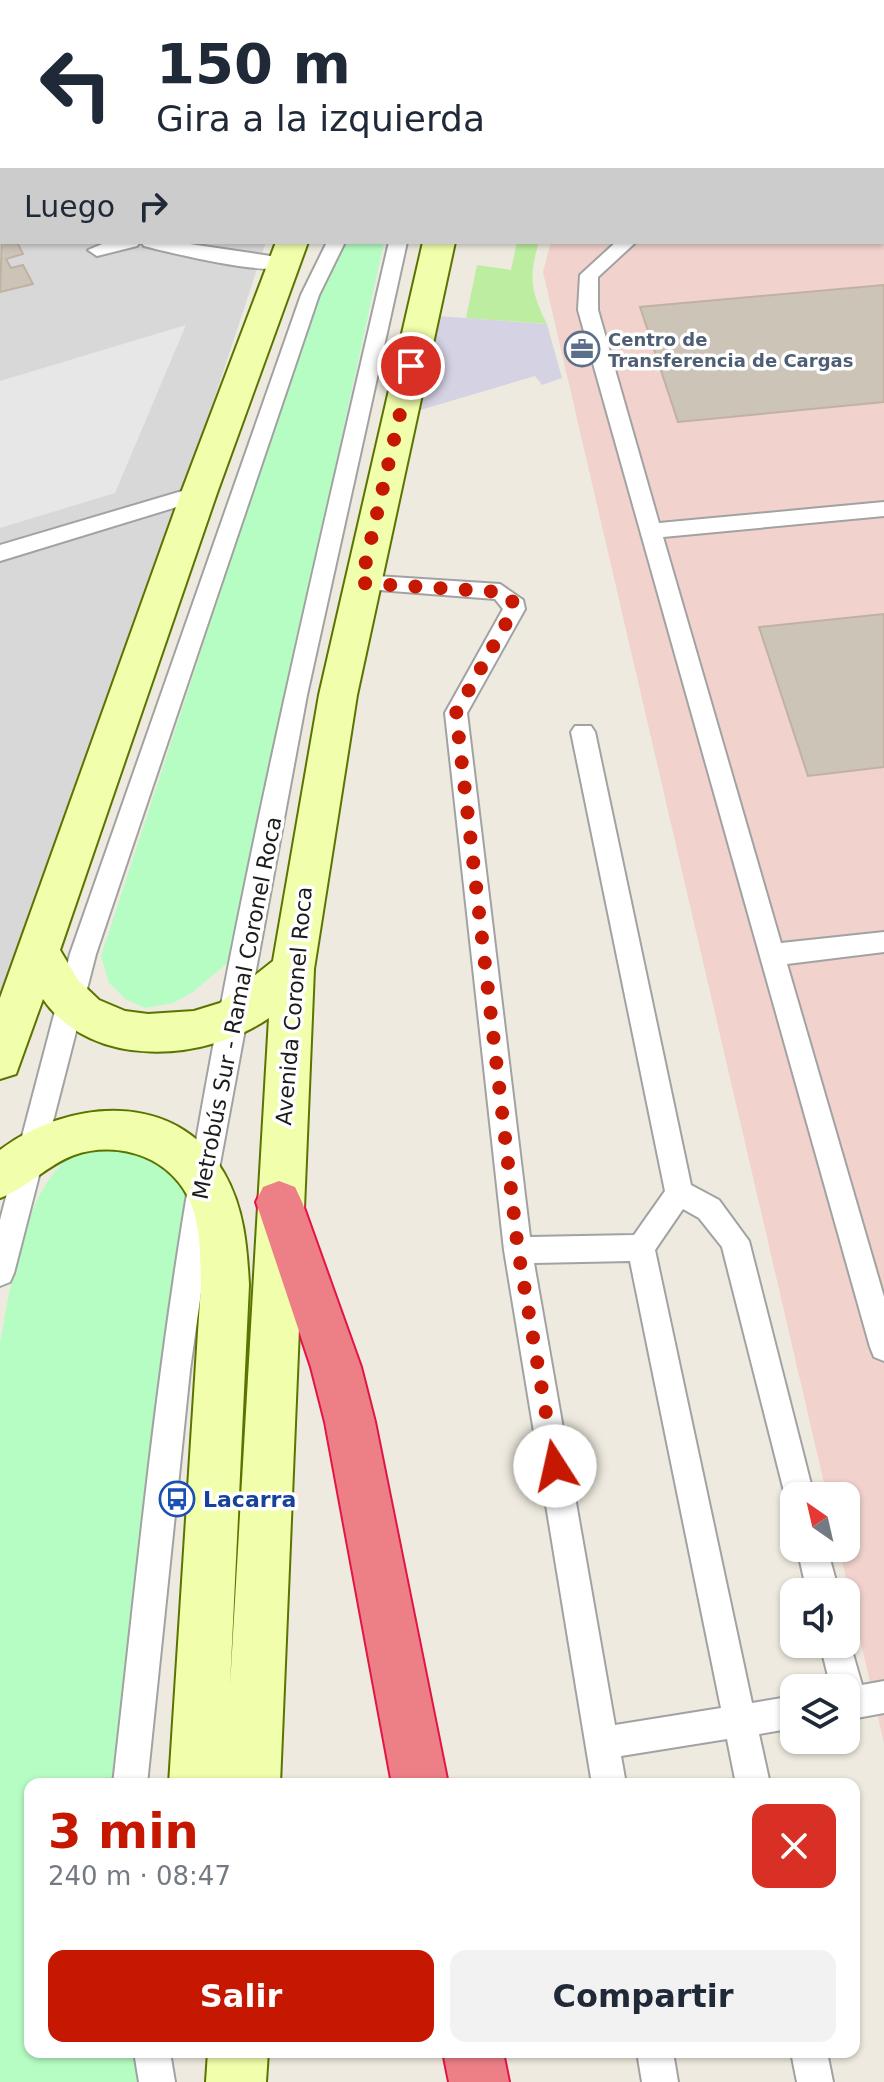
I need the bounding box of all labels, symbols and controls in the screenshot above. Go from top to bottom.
text: 150 m [156,31,351,96]
icon: left [24,32,128,136]
text: Gira a la izquierda [156,98,485,139]
icon: right [131,184,175,228]
text: Luego [24,189,115,224]
place label: Centro de Transferencia de Cargas [608,329,853,371]
office icon: Centro de Transferencia de Cargas [563,330,601,368]
pin [377,332,445,400]
icon: arrive [389,344,433,388]
street label: Metrobús Sur - Ramal Coronel Roca [188,814,286,1202]
street label: Avenida Coronel Roca [271,886,317,1126]
position arrow [513,1424,597,1508]
bus stop icon: Lacarra [158,1480,196,1518]
north arrow [780,1482,860,1562]
map controls [780,1482,860,1754]
place label: Lacarra [203,1487,296,1512]
button: sound [780,1578,860,1658]
button: layers [780,1674,860,1754]
text: 3 min [48,1803,199,1859]
button: close [752,1804,836,1888]
text: 240 m · 08:47 [48,1861,231,1891]
button: Salir [48,1950,434,2042]
button: Compartir [450,1950,836,2042]

